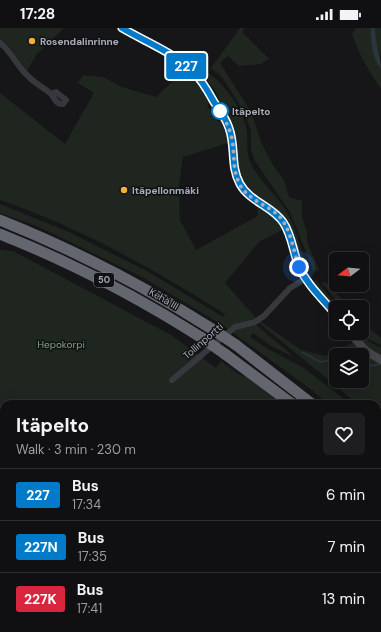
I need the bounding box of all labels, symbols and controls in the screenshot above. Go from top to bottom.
text: 17:28 [20,4,55,24]
place label: Rosendalinrinne [40,35,119,48]
marker: Rosendalinrinne [27,36,37,46]
line badge: 227 [163,53,209,79]
text: 227 [174,57,198,75]
marker: Itäpelto [211,102,229,120]
place label: Itäpelto [232,105,270,118]
place label: Itäpellonmäki [132,184,199,197]
marker: Itäpellonmäki [119,185,129,195]
north arrow [329,252,369,292]
map controls [329,252,369,388]
your location [289,257,309,277]
road number: 50 [94,273,114,287]
street label: Kehä III [147,285,181,313]
button: locate [329,300,369,340]
street label: Tollinportti [180,320,226,362]
park label: Hepokorpi [37,338,85,351]
button: layers [329,348,369,388]
text: Itäpelto [16,413,89,438]
button: heart [323,413,365,455]
text: Walk · 3 min · 230 m [16,441,136,458]
text: Bus [72,476,99,496]
text: 6 min [326,485,365,505]
text: 227 [26,486,50,504]
text: 17:34 [72,496,101,513]
text: Bus [78,528,105,548]
text: 7 min [327,537,365,557]
text: 227N [24,538,58,556]
text: 17:35 [78,548,107,565]
text: Bus [77,580,104,600]
text: 13 min [322,589,365,609]
text: 227K [24,590,57,608]
text: 17:41 [77,600,102,617]

